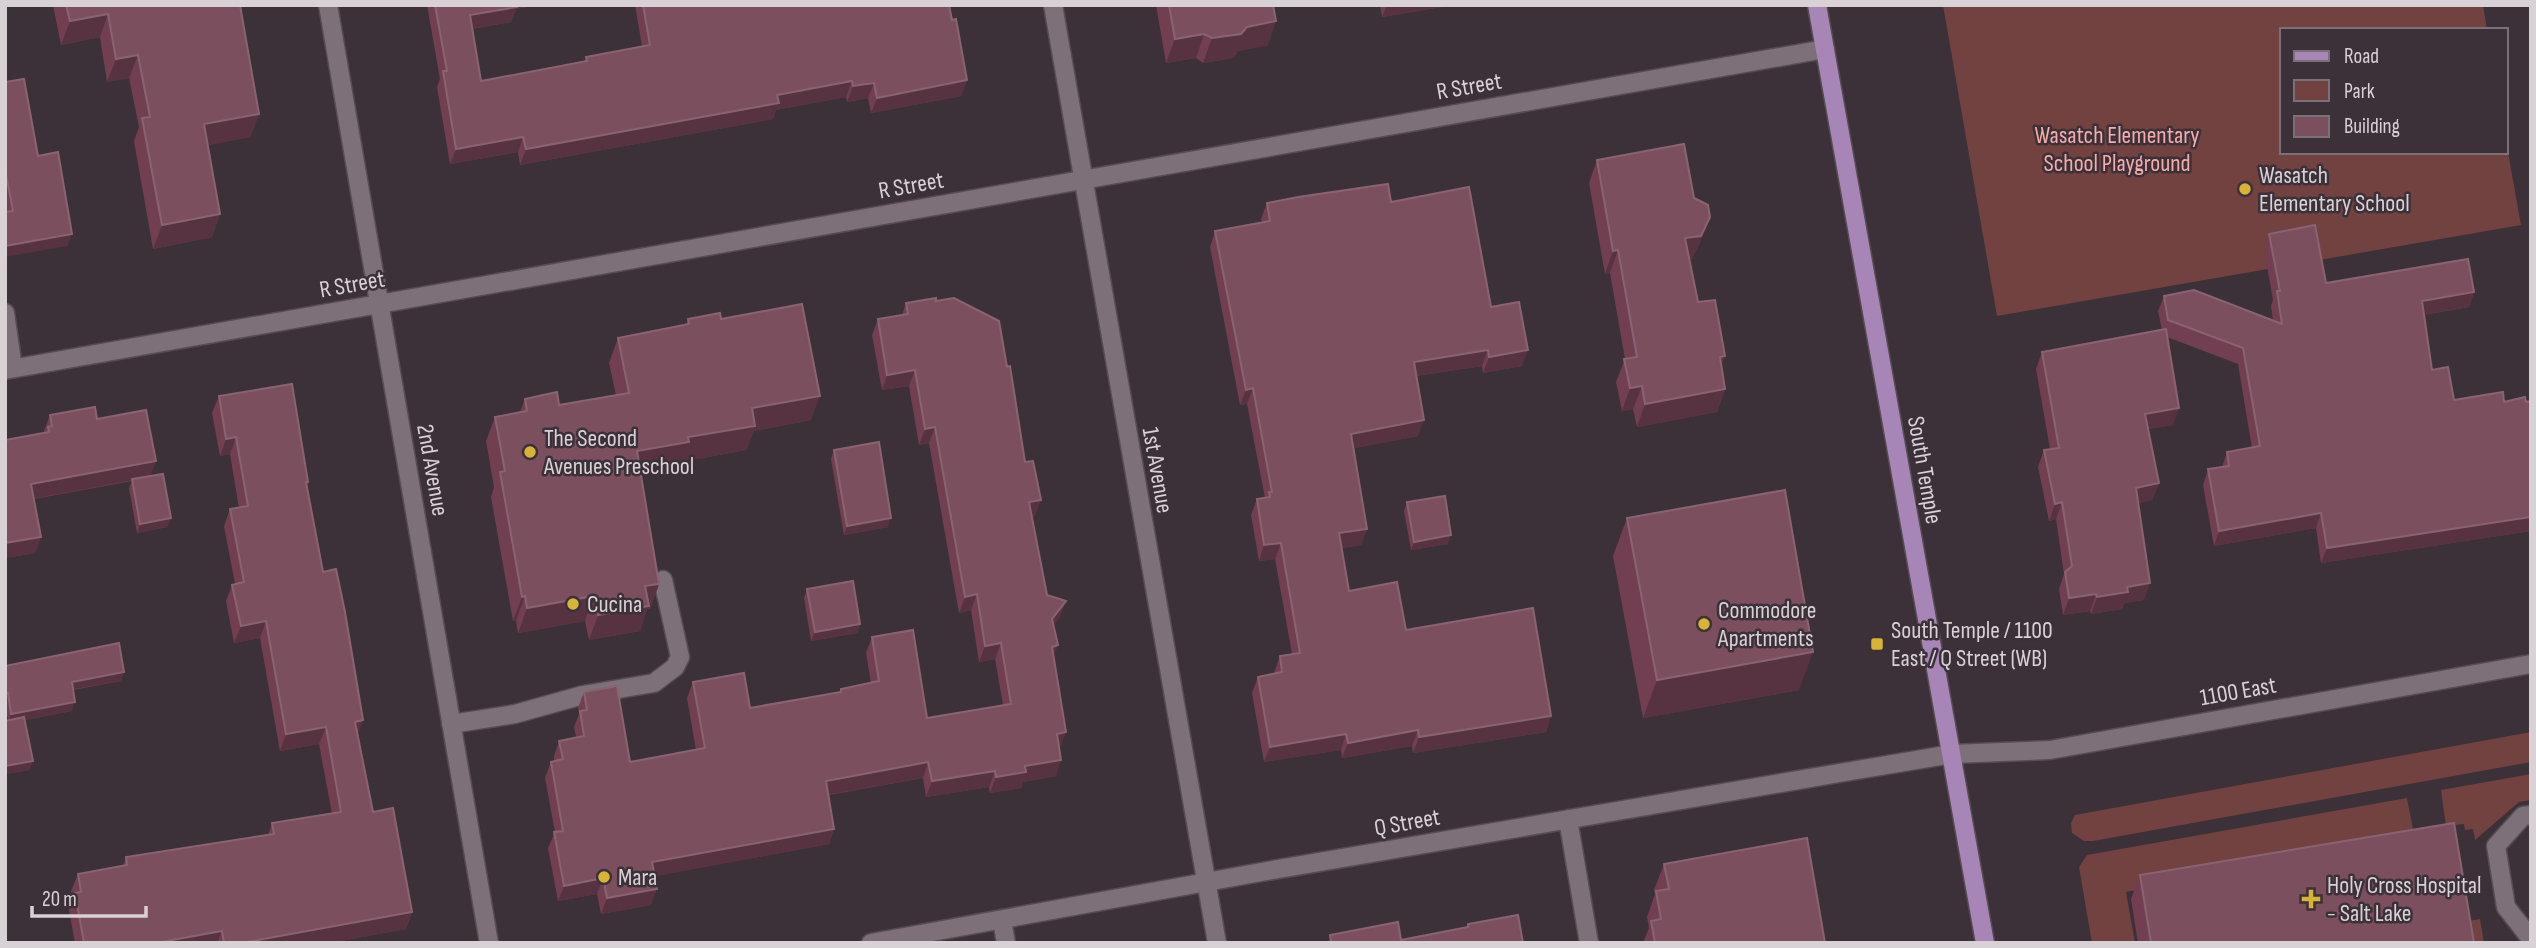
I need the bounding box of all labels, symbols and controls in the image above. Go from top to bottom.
legend [2280,28,2508,154]
text: Road [2344,44,2379,69]
street label: R Street [1434,67,1504,106]
text: Park [2344,79,2375,104]
text: Building [2344,114,2400,139]
park label: Wasatch Elementary School Playground [2034,121,2200,178]
place label: Wasatch Elementary School [2259,161,2410,218]
street label: R Street [876,166,946,205]
marker: Wasatch Elementary School [2237,181,2253,197]
street label: R Street [317,265,387,304]
street label: South Temple [1901,414,1948,526]
street label: 2nd Avenue [410,422,455,518]
place label: The Second Avenues Preschool [543,424,694,481]
street label: 1st Avenue [1136,425,1179,515]
marker: The Second Avenues Preschool [522,444,538,460]
place label: Cucina [587,590,642,619]
marker: Cucina [565,596,581,612]
place label: Commodore Apartments [1717,596,1816,653]
marker: Commodore Apartments [1696,616,1712,632]
place label: South Temple / 1100 East / Q Street (WB) [1891,616,2053,673]
marker: South Temple / 1100 East / Q Street (WB) [1869,636,1885,652]
street label: 1100 East [2198,671,2278,712]
street label: Q Street [1372,802,1442,843]
place label: Mara [618,863,657,892]
marker: Mara [596,869,612,885]
place label: Holy Cross Hospital - Salt Lake [2327,871,2482,928]
scale bar [32,874,145,918]
text: 20 m [42,887,77,912]
marker: Holy Cross Hospital - Salt Lake [2301,889,2321,909]

